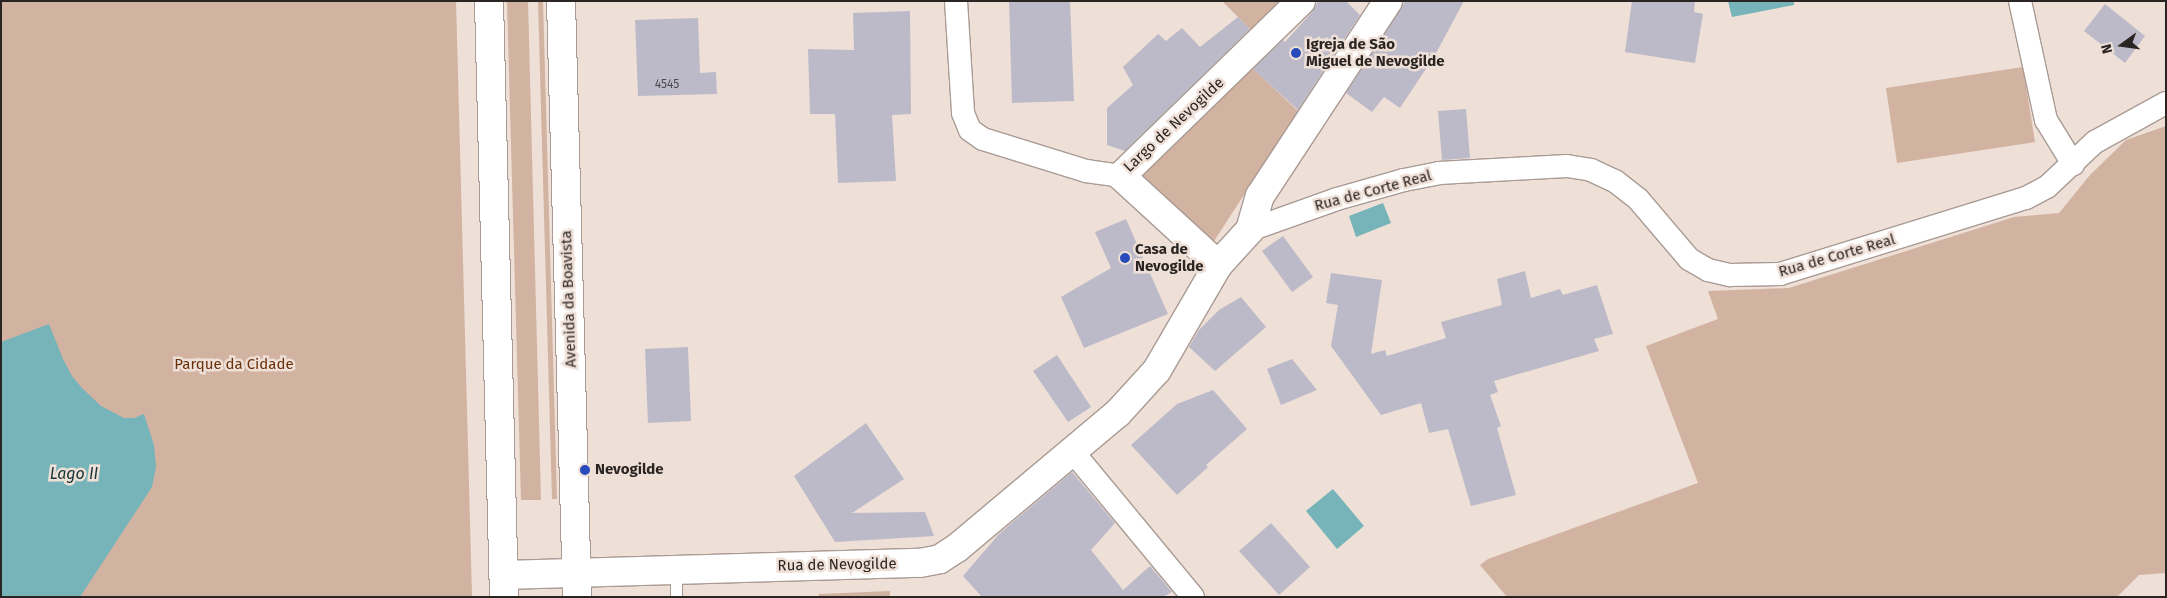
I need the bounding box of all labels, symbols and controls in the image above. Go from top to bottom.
north arrow [2097,20,2147,70]
place label: Igreja de São Miguel de Nevogilde [1306,35,1444,70]
text: N [2098,42,2116,55]
marker: Igreja de São Miguel de Nevogilde [1290,47,1302,59]
street label: Largo de Nevogilde [1120,74,1228,176]
house number: 4545 [655,78,679,92]
street label: Rua de Corte Real [1313,167,1433,215]
street label: Avenida da Boavista [558,230,580,368]
street label: Rua de Corte Real [1777,231,1897,281]
place label: Casa de Nevogilde [1135,240,1204,275]
marker: Casa de Nevogilde [1119,252,1131,264]
park label: Parque da Cidade [174,356,294,374]
place label: Nevogilde [595,461,664,479]
water label: Lago II [50,464,98,484]
marker: Nevogilde [579,464,591,476]
street label: Rua de Nevogilde [777,555,897,575]

